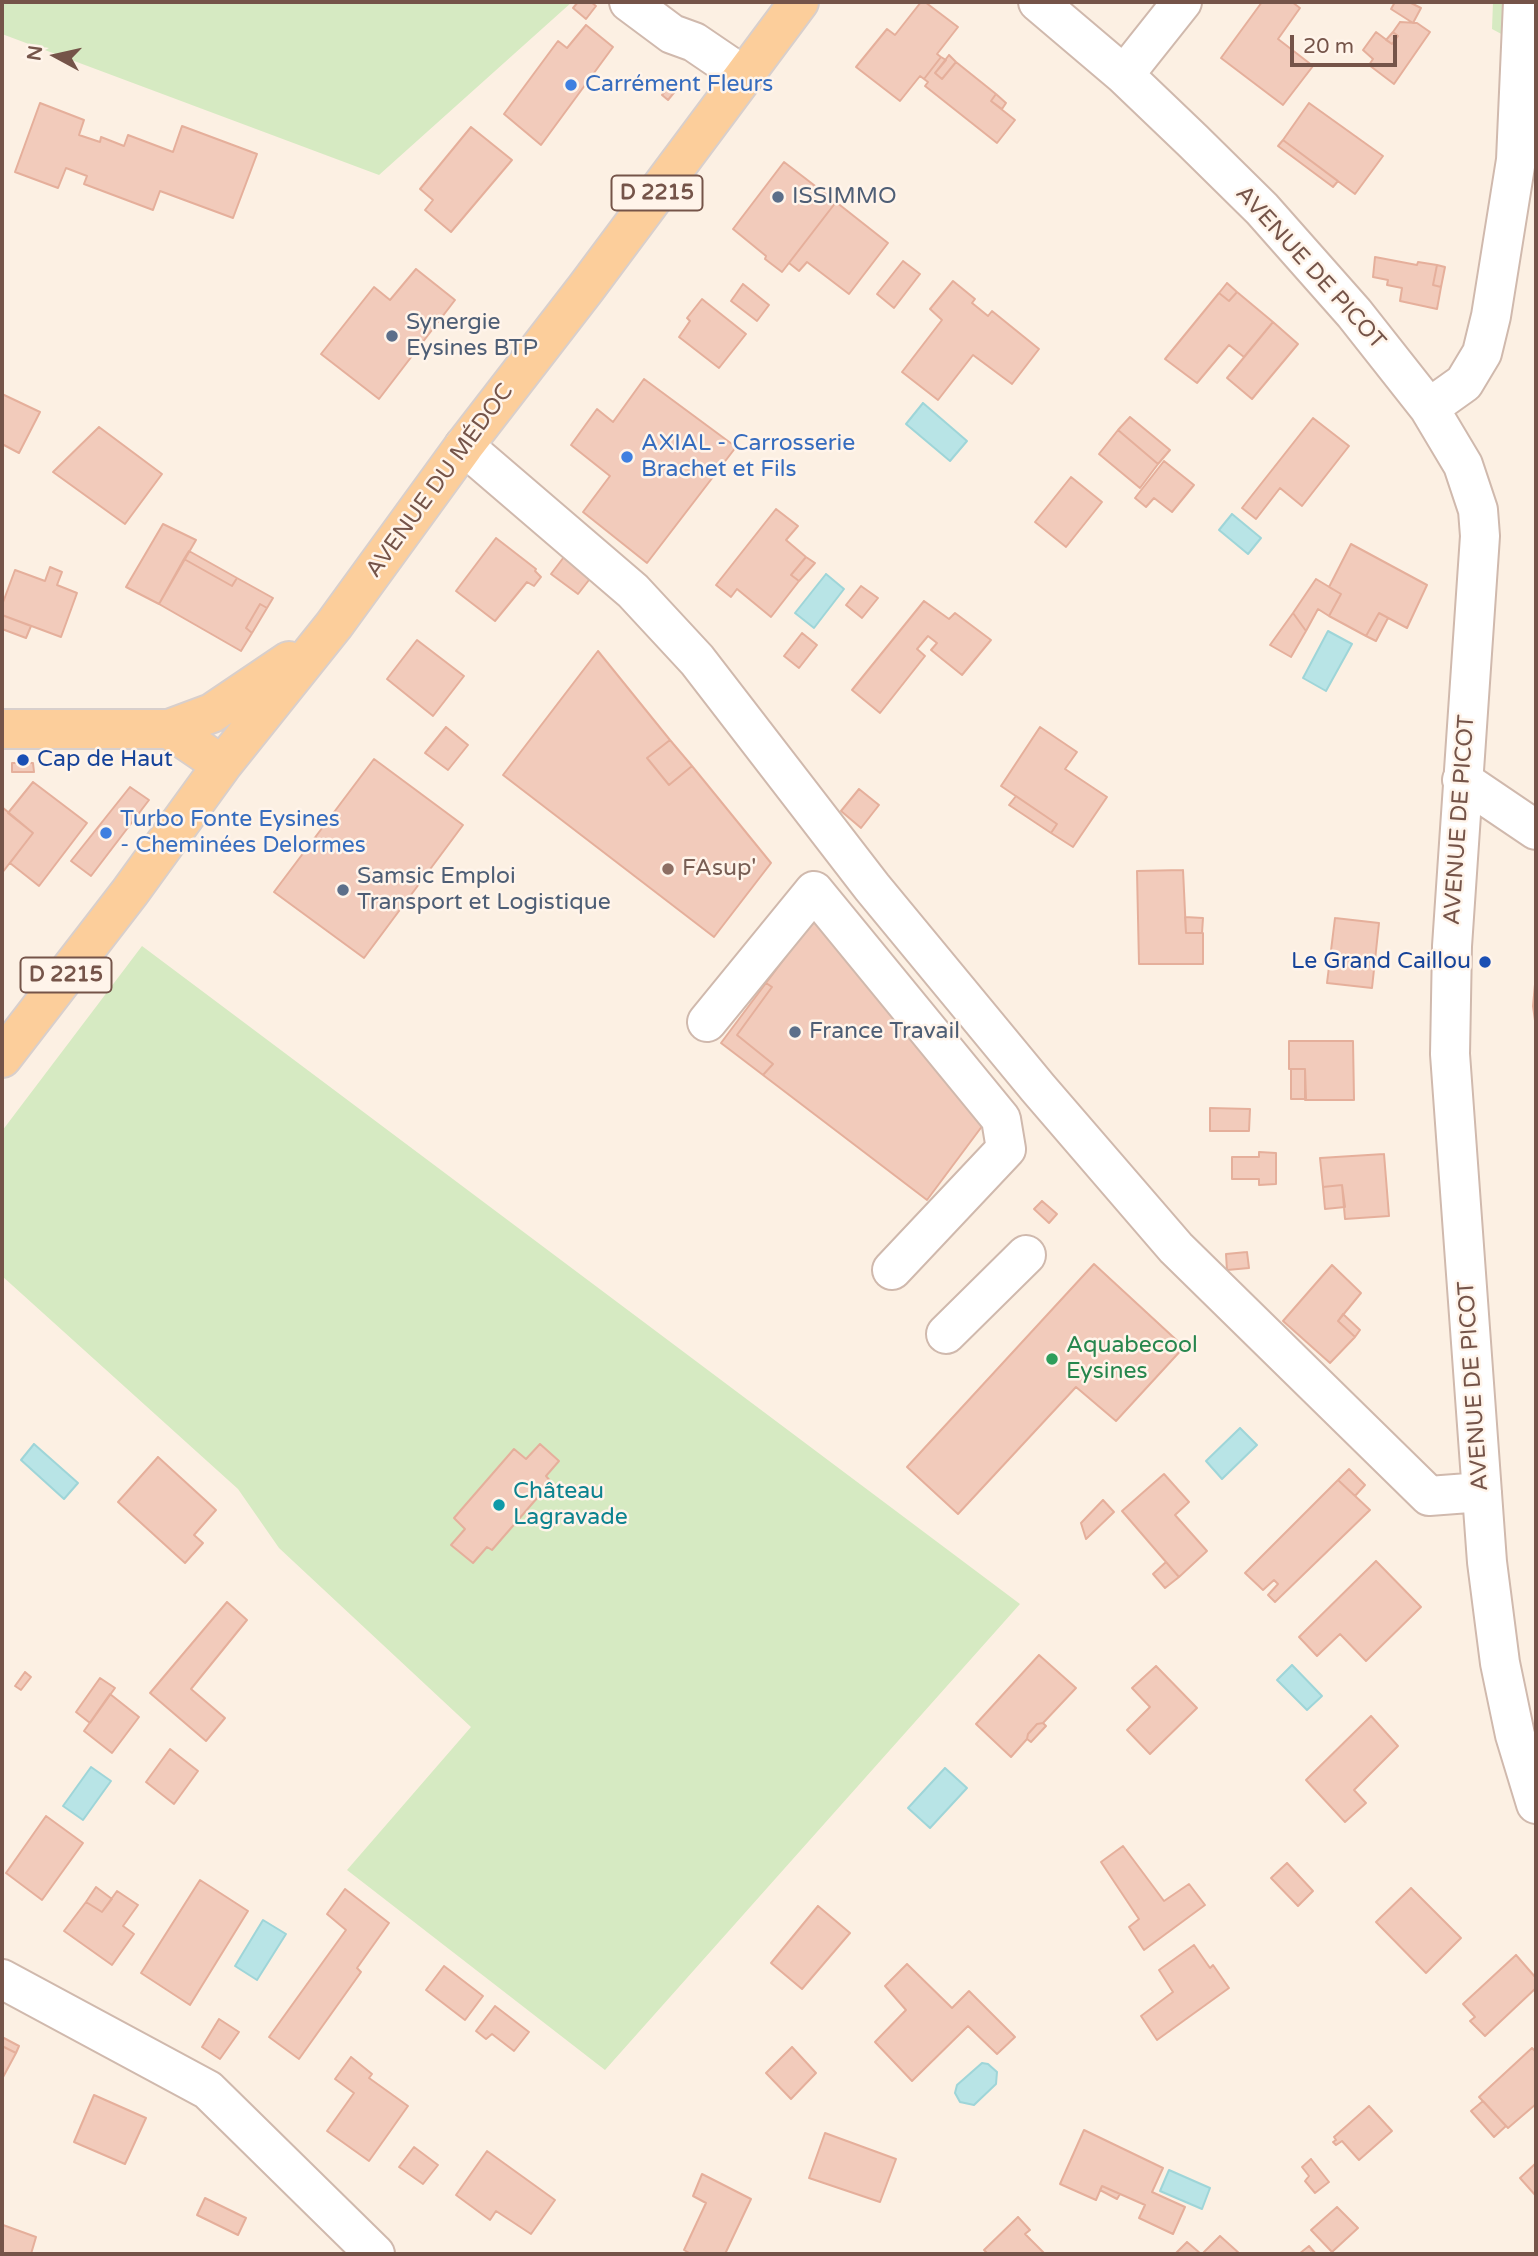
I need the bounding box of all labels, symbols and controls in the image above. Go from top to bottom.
north arrow [21,21,91,91]
scale bar [1293,21,1400,65]
text: 20 m [1303,34,1354,59]
text: N [23,44,47,62]
place label: Carrément Fleurs [585,71,773,99]
marker: Carrément Fleurs [563,77,579,93]
road number: D 2215 [612,176,702,210]
street label: AVENUE DE PICOT [1229,180,1391,356]
place label: ISSIMMO [792,183,897,211]
marker: ISSIMMO [770,189,786,205]
place label: Synergie Eysines BTP [406,309,538,363]
marker: Synergie Eysines BTP [384,328,400,344]
street label: AVENUE DU MÉDOC [360,379,520,583]
place label: AXIAL - Carrosserie Brachet et Fils [641,430,855,484]
marker: AXIAL - Carrosserie Brachet et Fils [619,449,635,465]
street label: AVENUE DE PICOT [1439,714,1481,926]
place label: Cap de Haut [37,746,173,774]
marker: Cap de Haut [15,752,31,768]
place label: Turbo Fonte Eysines - Cheminées Delormes [120,806,366,860]
marker: Turbo Fonte Eysines - Cheminées Delormes [98,825,114,841]
place label: FAsup' [682,855,756,883]
marker: FAsup' [660,861,676,877]
place label: Samsic Emploi Transport et Logistique [357,863,611,917]
marker: Samsic Emploi Transport et Logistique [335,882,351,898]
place label: Le Grand Caillou [1291,948,1471,976]
marker: Le Grand Caillou [1477,954,1493,970]
road number: D 2215 [20,958,112,992]
place label: France Travail [809,1018,960,1046]
marker: France Travail [787,1024,803,1040]
street label: AVENUE DE PICOT [1453,1280,1495,1492]
place label: Aquabecool Eysines [1066,1332,1198,1386]
marker: Aquabecool Eysines [1044,1351,1060,1367]
place label: Château Lagravade [513,1478,628,1532]
marker: Château Lagravade [491,1497,507,1513]

